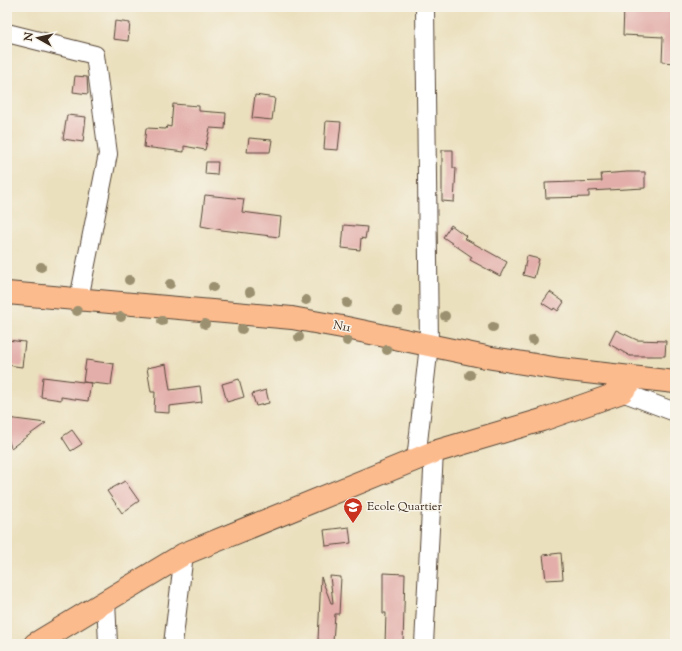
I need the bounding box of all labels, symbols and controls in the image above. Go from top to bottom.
north arrow [18,18,58,58]
text: N [20,31,38,43]
street label: N11 [332,316,352,338]
school or university icon: Ecole Quartier [342,496,364,524]
place label: Ecole Quartier [367,498,442,516]

